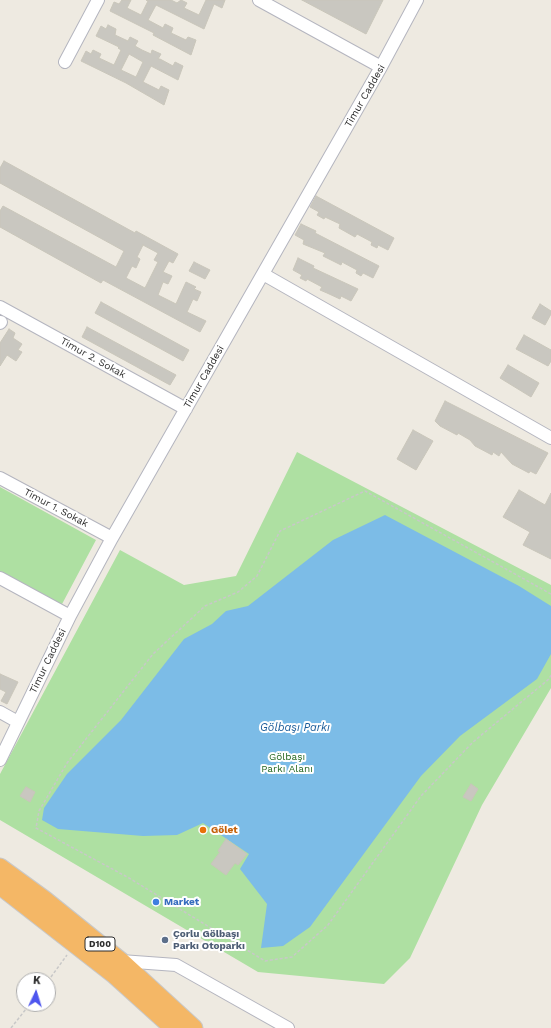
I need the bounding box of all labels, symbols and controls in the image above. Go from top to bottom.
street label: Timur Caddesi [342,62,388,130]
street label: Timur 2. Sokak [58,335,128,381]
street label: Timur Caddesi [181,343,227,411]
street label: Timur 1. Sokak [22,486,90,530]
street label: Timur Caddesi [27,627,69,695]
water label: Gölbaşı Parkı [260,721,330,735]
park label: Gölbaşı Parkı Alanı [261,751,313,774]
place label: Gölet [211,824,238,836]
marker: Gölet [198,825,208,835]
place label: Market [164,896,199,908]
marker: Market [151,897,161,907]
place label: Çorlu Gölbaşı Parkı Otoparkı [173,928,245,952]
marker: Çorlu Gölbaşı Parkı Otoparkı [160,935,170,945]
road number: D100 [85,937,115,951]
north arrow [16,972,56,1012]
text: K [33,974,41,987]

